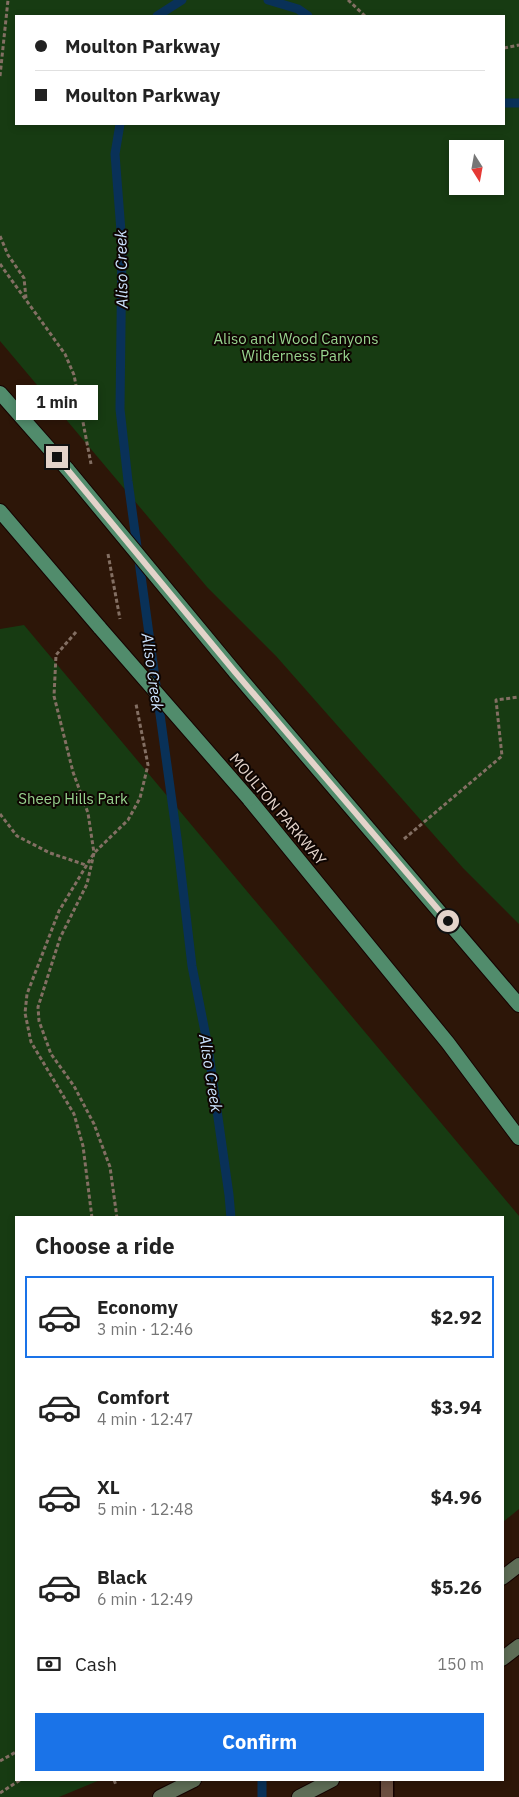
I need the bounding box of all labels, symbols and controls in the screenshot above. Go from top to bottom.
text: Moulton Parkway [65,34,220,58]
text: Moulton Parkway [65,83,220,107]
north arrow [449,140,504,195]
map controls [449,140,504,195]
water label: Aliso Creek [110,229,132,309]
park label: Aliso and Wood Canyons Wilderness Park [213,329,379,365]
callout: 1 min [16,384,98,420]
text: 1 min [36,392,78,412]
route end [46,446,68,468]
water label: Aliso Creek [137,631,168,713]
street label: MOULTON PARKWAY [226,749,330,869]
park label: Sheep Hills Park [18,789,128,808]
route start [437,910,459,932]
water label: Aliso Creek [195,1032,227,1114]
text: Choose a ride [35,1231,175,1260]
icon: car [37,1295,82,1340]
text: Economy [97,1295,178,1319]
text: $2.92 [430,1305,482,1329]
text: 3 min · 12:46 [97,1319,193,1339]
icon: car [37,1385,82,1430]
text: Comfort [97,1385,170,1409]
text: $3.94 [430,1395,482,1419]
text: 4 min · 12:47 [97,1409,193,1429]
icon: car [37,1475,82,1520]
text: XL [97,1475,120,1499]
text: $4.96 [430,1485,482,1509]
text: 5 min · 12:48 [97,1499,193,1519]
icon: car [37,1565,82,1610]
text: Black [97,1565,147,1589]
text: $5.26 [430,1575,482,1599]
text: 6 min · 12:49 [97,1589,193,1609]
icon: cash [35,1650,63,1678]
text: Cash [75,1652,117,1676]
text: 150 m [437,1654,484,1674]
button: Confirm [35,1713,484,1771]

